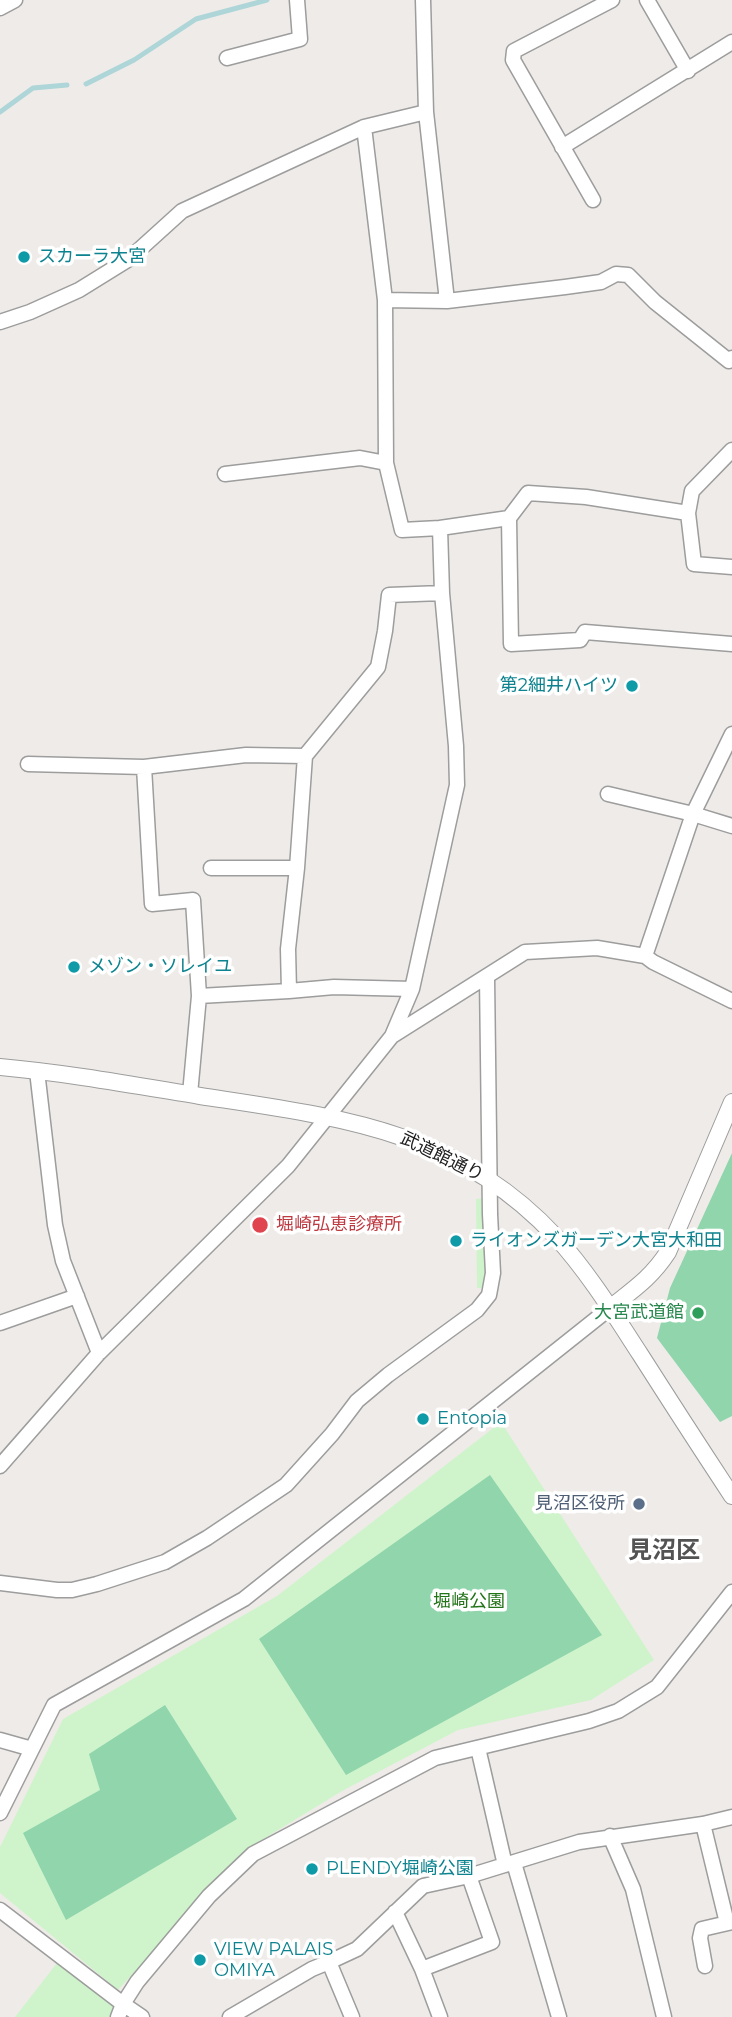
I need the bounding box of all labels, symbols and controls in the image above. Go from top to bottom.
place label: スカーラ大宮 [38,246,146,268]
marker: スカーラ大宮 [16,249,32,265]
place label: 第2細井ハイツ [500,675,618,697]
marker: 第2細井ハイツ [624,678,640,694]
place label: メゾン・ソレイユ [88,956,232,978]
marker: メゾン・ソレイユ [66,959,82,975]
street label: 武道館通り [397,1128,487,1186]
place label: 堀崎弘恵診療所 [276,1214,402,1236]
marker: 堀崎弘恵診療所 [250,1215,270,1235]
place label: ライオンズガーデン大宮大和田 [470,1230,722,1252]
marker: ライオンズガーデン大宮大和田 [448,1233,464,1249]
place label: 大宮武道館 [594,1302,684,1324]
marker: 大宮武道館 [690,1305,706,1321]
place label: Entopia [437,1408,507,1430]
marker: Entopia [415,1411,431,1427]
place label: 見沼区役所 [535,1493,625,1515]
marker: 見沼区役所 [631,1496,647,1512]
district label: 見沼区 [628,1537,700,1565]
park label: 堀崎公園 [433,1591,505,1613]
place label: PLENDY堀崎公園 [326,1858,474,1880]
marker: PLENDY堀崎公園 [304,1861,320,1877]
place label: VIEW PALAIS OMIYA [214,1939,333,1982]
marker: VIEW PALAIS OMIYA [192,1952,208,1968]

